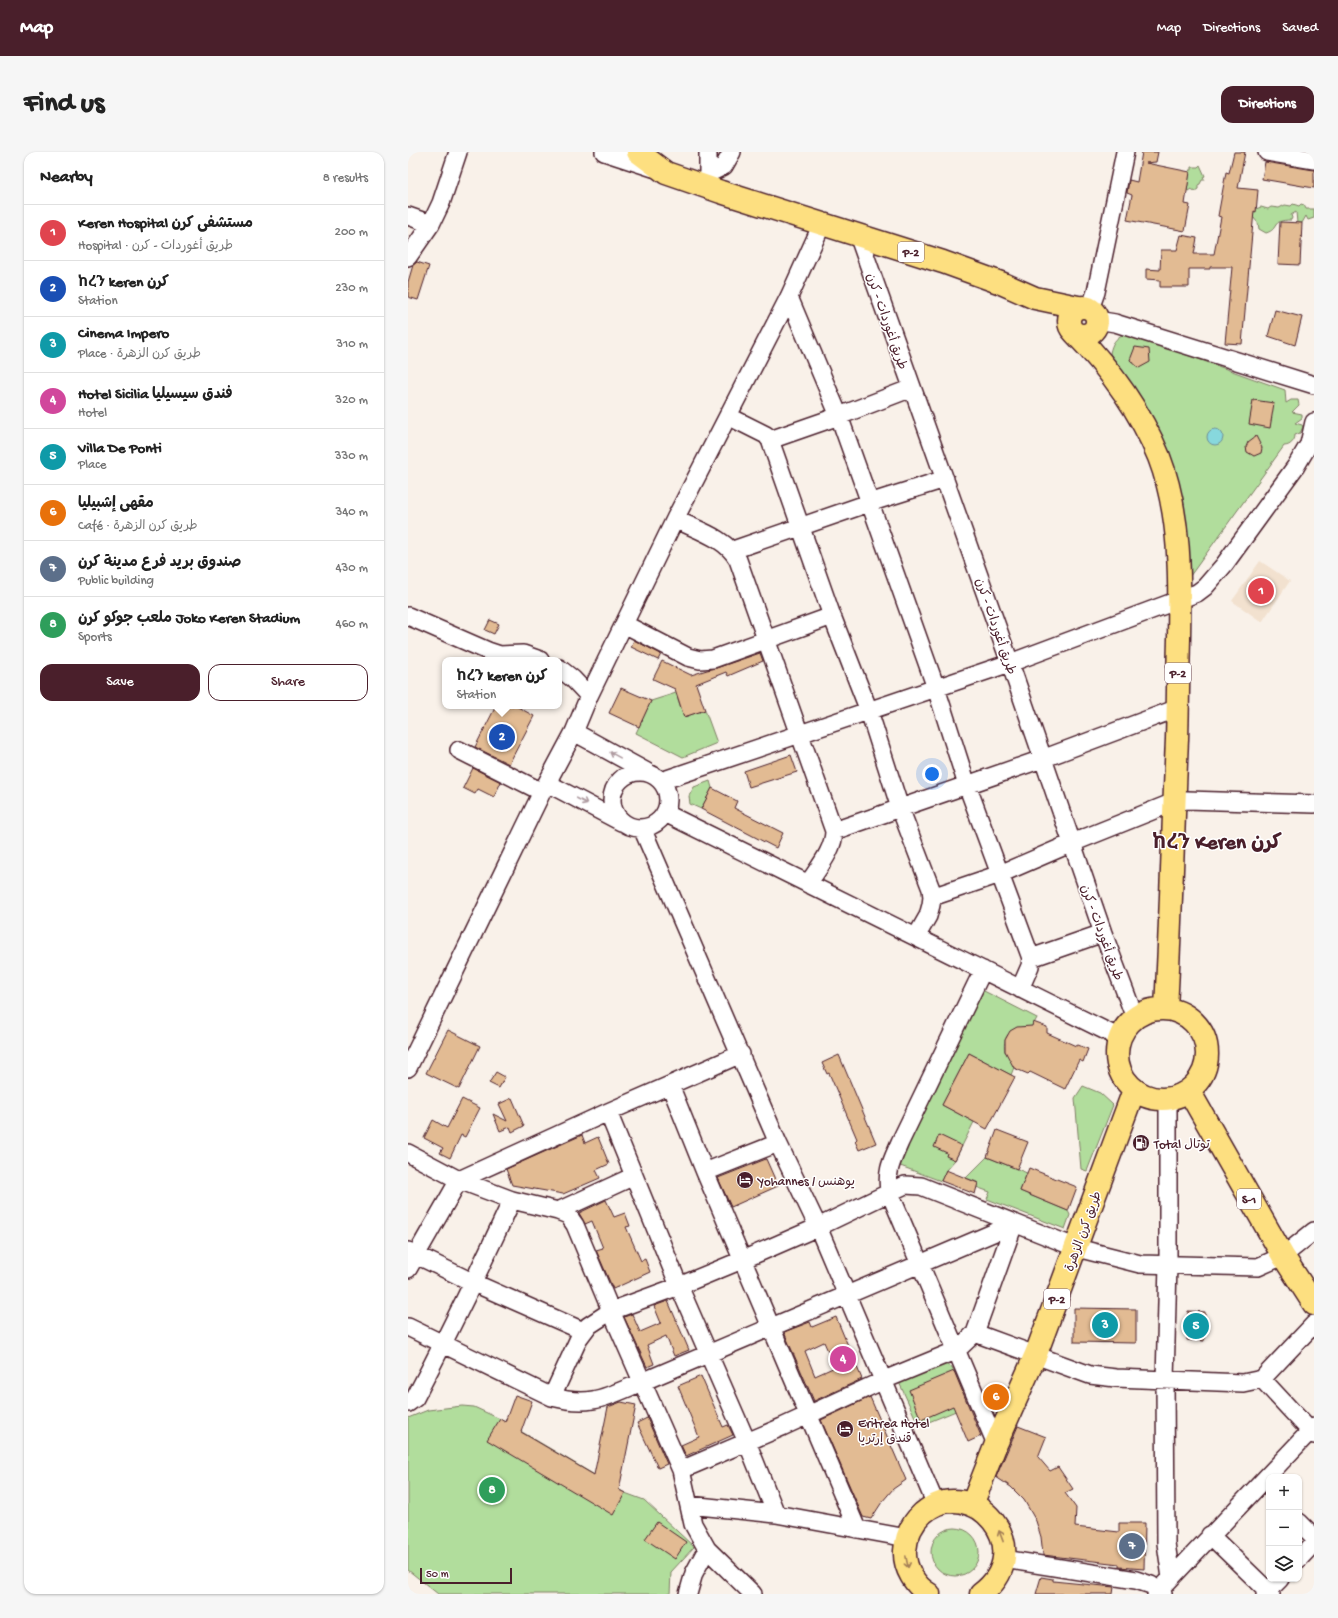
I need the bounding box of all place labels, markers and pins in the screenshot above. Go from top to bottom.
pin: 1 [1248,576,1274,606]
pin: 2 [489,722,515,752]
fuel station icon: Total توتال [1131,1133,1151,1153]
place label: Total توتال [1153,1138,1210,1153]
hotel icon: Yohannes / يوهنس [735,1170,755,1190]
place label: Yohannes / يوهنس [757,1175,855,1190]
pin: 3 [1092,1310,1118,1340]
pin: 5 [1183,1311,1209,1341]
pin: 4 [830,1344,856,1374]
pin: 6 [983,1382,1009,1412]
place label: Eritrea Hotel قندق إرتريا [858,1417,930,1447]
hotel icon: Eritrea Hotel قندق إرتريا [835,1419,855,1439]
pin: 8 [479,1475,505,1505]
pin: 7 [1119,1531,1145,1561]

